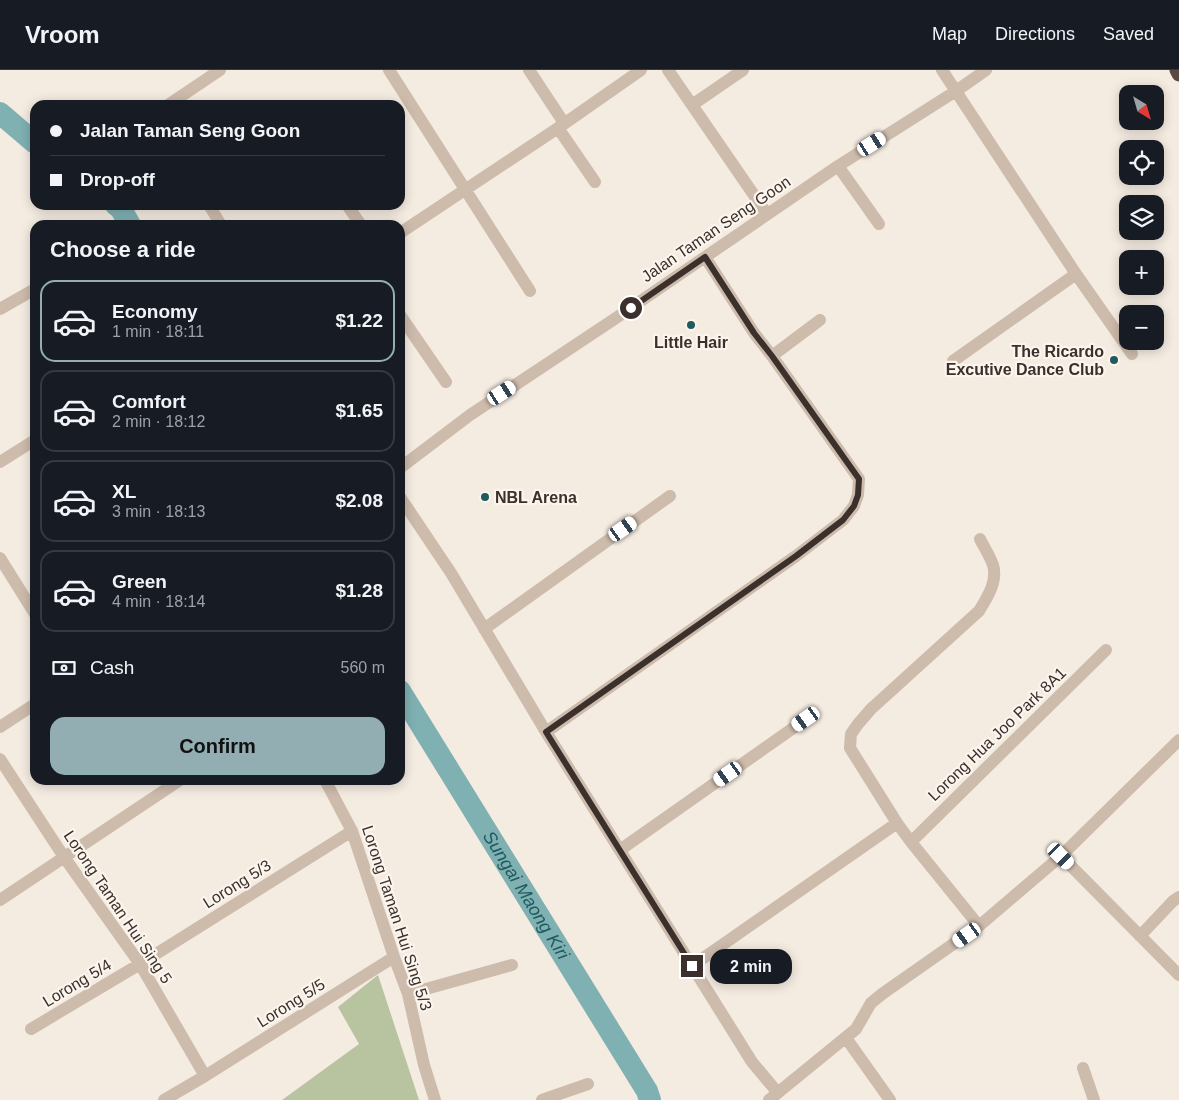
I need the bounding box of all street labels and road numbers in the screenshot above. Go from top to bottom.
street label: Jalan Taman Seng Goon [638,173,794,285]
street label: Lorong Hua Joo Park 8A1 [925,664,1069,804]
street label: Lorong Taman Hui Sing 5/3 [359,823,435,1013]
street label: Lorong Taman Hui Sing 5 [61,828,176,987]
street label: Lorong 5/3 [200,856,274,911]
street label: Lorong 5/4 [40,956,114,1010]
street label: Lorong 5/5 [254,975,328,1030]

